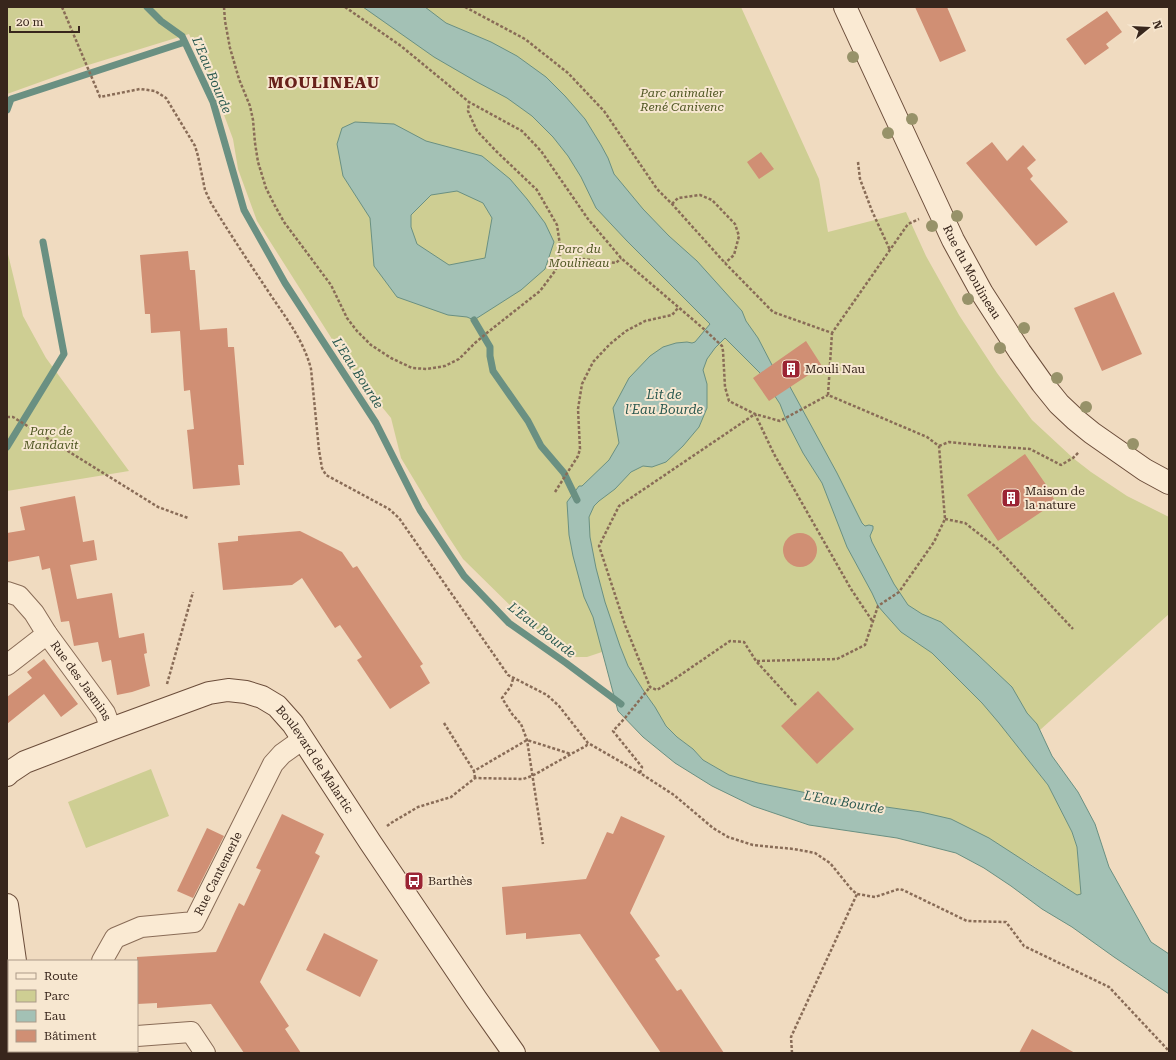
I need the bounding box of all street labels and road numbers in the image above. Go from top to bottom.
street label: Rue du Moulineau [940,223,1004,322]
street label: Rue des Jasmins [48,638,114,723]
street label: Boulevard de Malartic [273,703,357,816]
street label: Rue Cantemerle [191,829,245,918]

